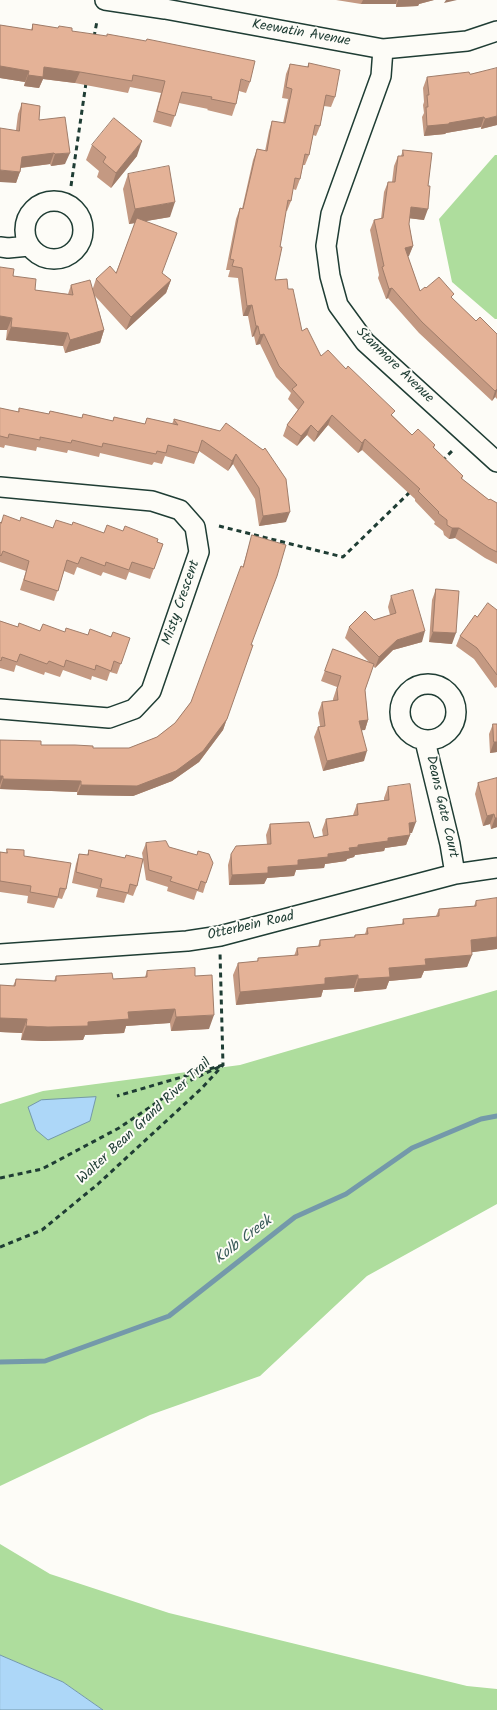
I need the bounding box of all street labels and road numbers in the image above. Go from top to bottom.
street label: Keewatin Avenue [250,17,352,51]
street label: Stanmore Avenue [351,324,437,408]
street label: Misty Crescent [160,558,204,648]
street label: Deans Gate Court [421,754,461,860]
street label: Otterbein Road [206,909,296,945]
street label: Walter Bean Grand River Trail [75,1055,215,1189]

